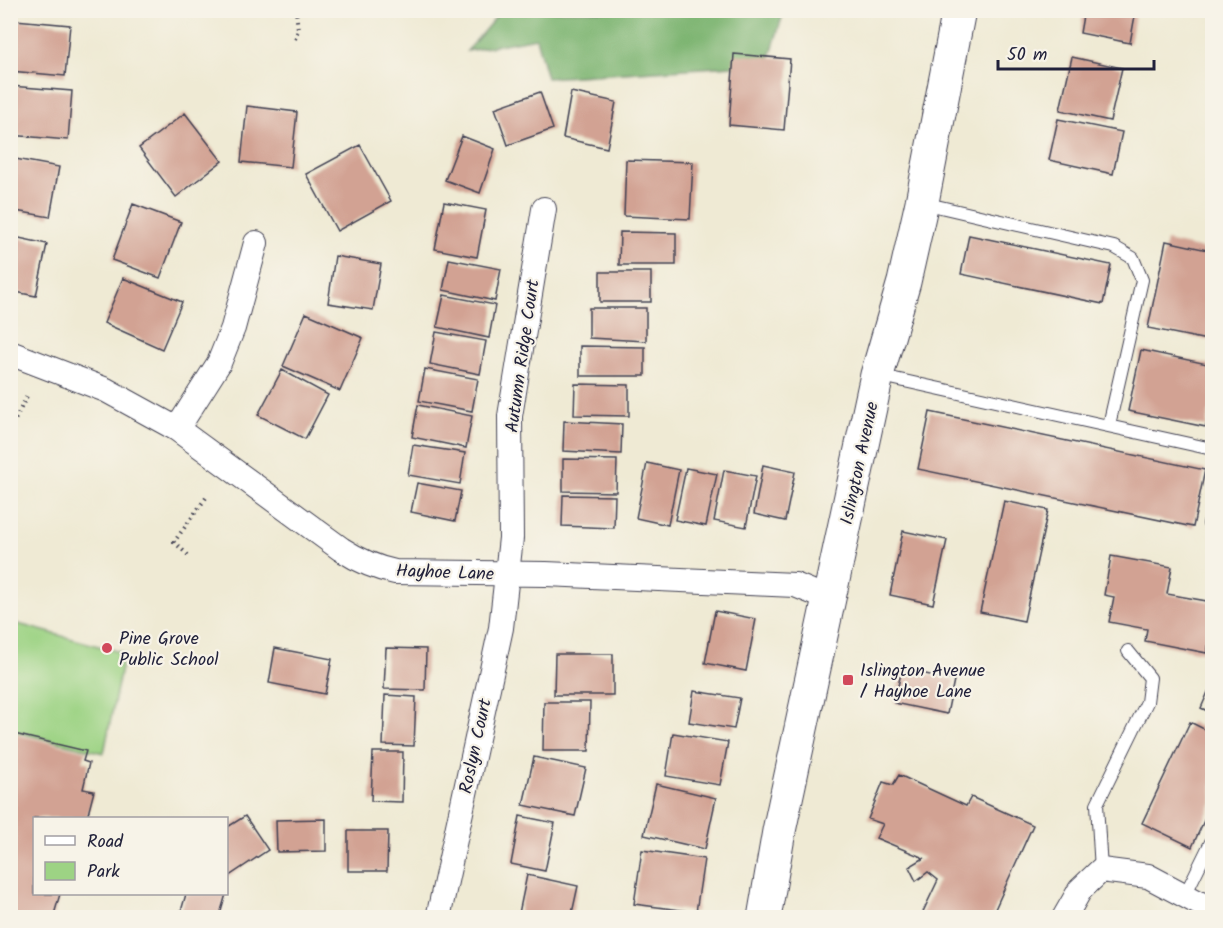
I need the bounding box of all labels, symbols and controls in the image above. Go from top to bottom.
scale bar [998,33,1154,71]
text: 50 m [1007,41,1047,70]
street label: Autumn Ridge Court [498,277,549,435]
street label: Islington Avenue [833,399,888,527]
street label: Hayhoe Lane [395,557,494,590]
place label: Pine Grove Public School [119,625,219,675]
marker: Pine Grove Public School [100,641,114,655]
place label: Islington Avenue / Hayhoe Lane [860,657,985,707]
marker: Islington Avenue / Hayhoe Lane [841,673,855,687]
street label: Roslyn Court [452,695,501,797]
legend [33,817,228,895]
text: Road [87,828,124,857]
text: Park [87,858,120,887]

